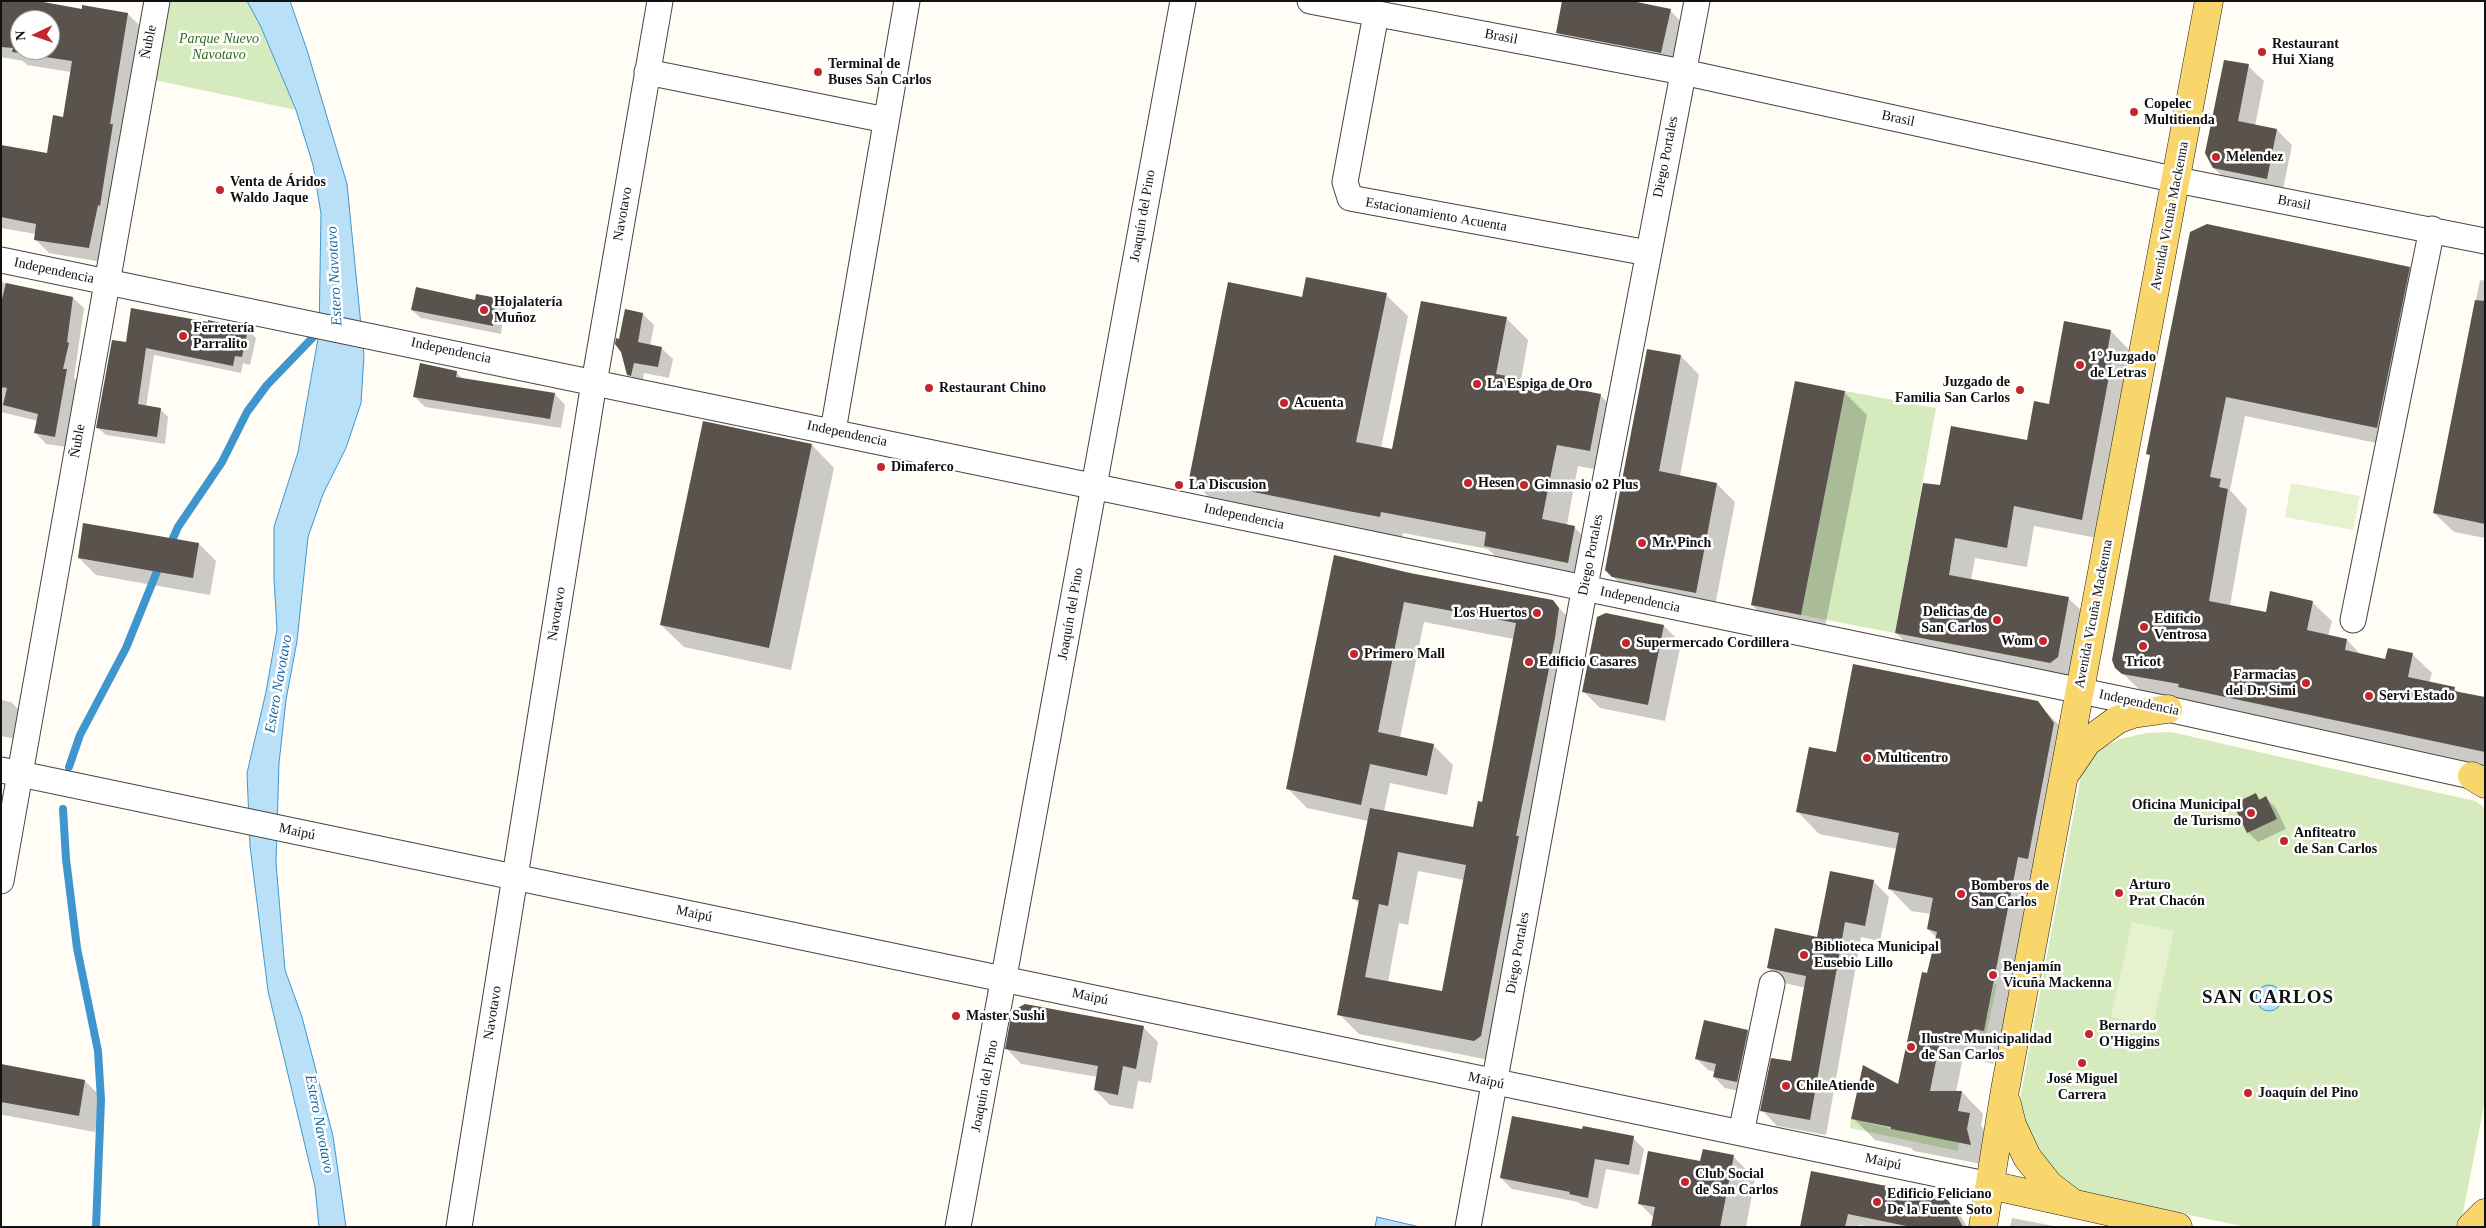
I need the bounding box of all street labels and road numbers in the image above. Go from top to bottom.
street label: Ñuble [137,24,161,60]
street label: Brasil [1483,26,1519,48]
street label: Brasil [1880,107,1916,131]
street label: Diego Portales [1650,115,1682,199]
street label: Avenida Vicuña Mackenna [2147,140,2193,292]
street label: Joaquín del Pino [1127,169,1159,263]
street label: Navotavo [610,186,636,242]
street label: Brasil [2276,192,2312,214]
street label: Estacionamiento Acuenta [1364,194,1508,236]
street label: Independencia [12,254,96,288]
street label: Independencia [409,334,493,368]
street label: Independencia [805,417,889,451]
street label: Ñuble [67,423,89,459]
street label: Independencia [1202,500,1286,534]
street label: Diego Portales [1575,513,1607,597]
street label: Avenida Vicuña Mackenna [2071,538,2117,690]
street label: Joaquín del Pino [1055,567,1087,661]
street label: Independencia [1598,583,1682,617]
street label: Navotavo [544,586,570,642]
street label: Independencia [2097,686,2181,720]
street label: Maipú [277,820,317,844]
street label: Maipú [674,902,714,926]
street label: Diego Portales [1503,911,1533,995]
street label: Navotavo [480,985,506,1041]
street label: Maipú [1070,985,1110,1009]
street label: Joaquín del Pino [968,1039,1002,1133]
street label: Maipú [1466,1069,1506,1093]
street label: Maipú [1863,1150,1903,1174]

